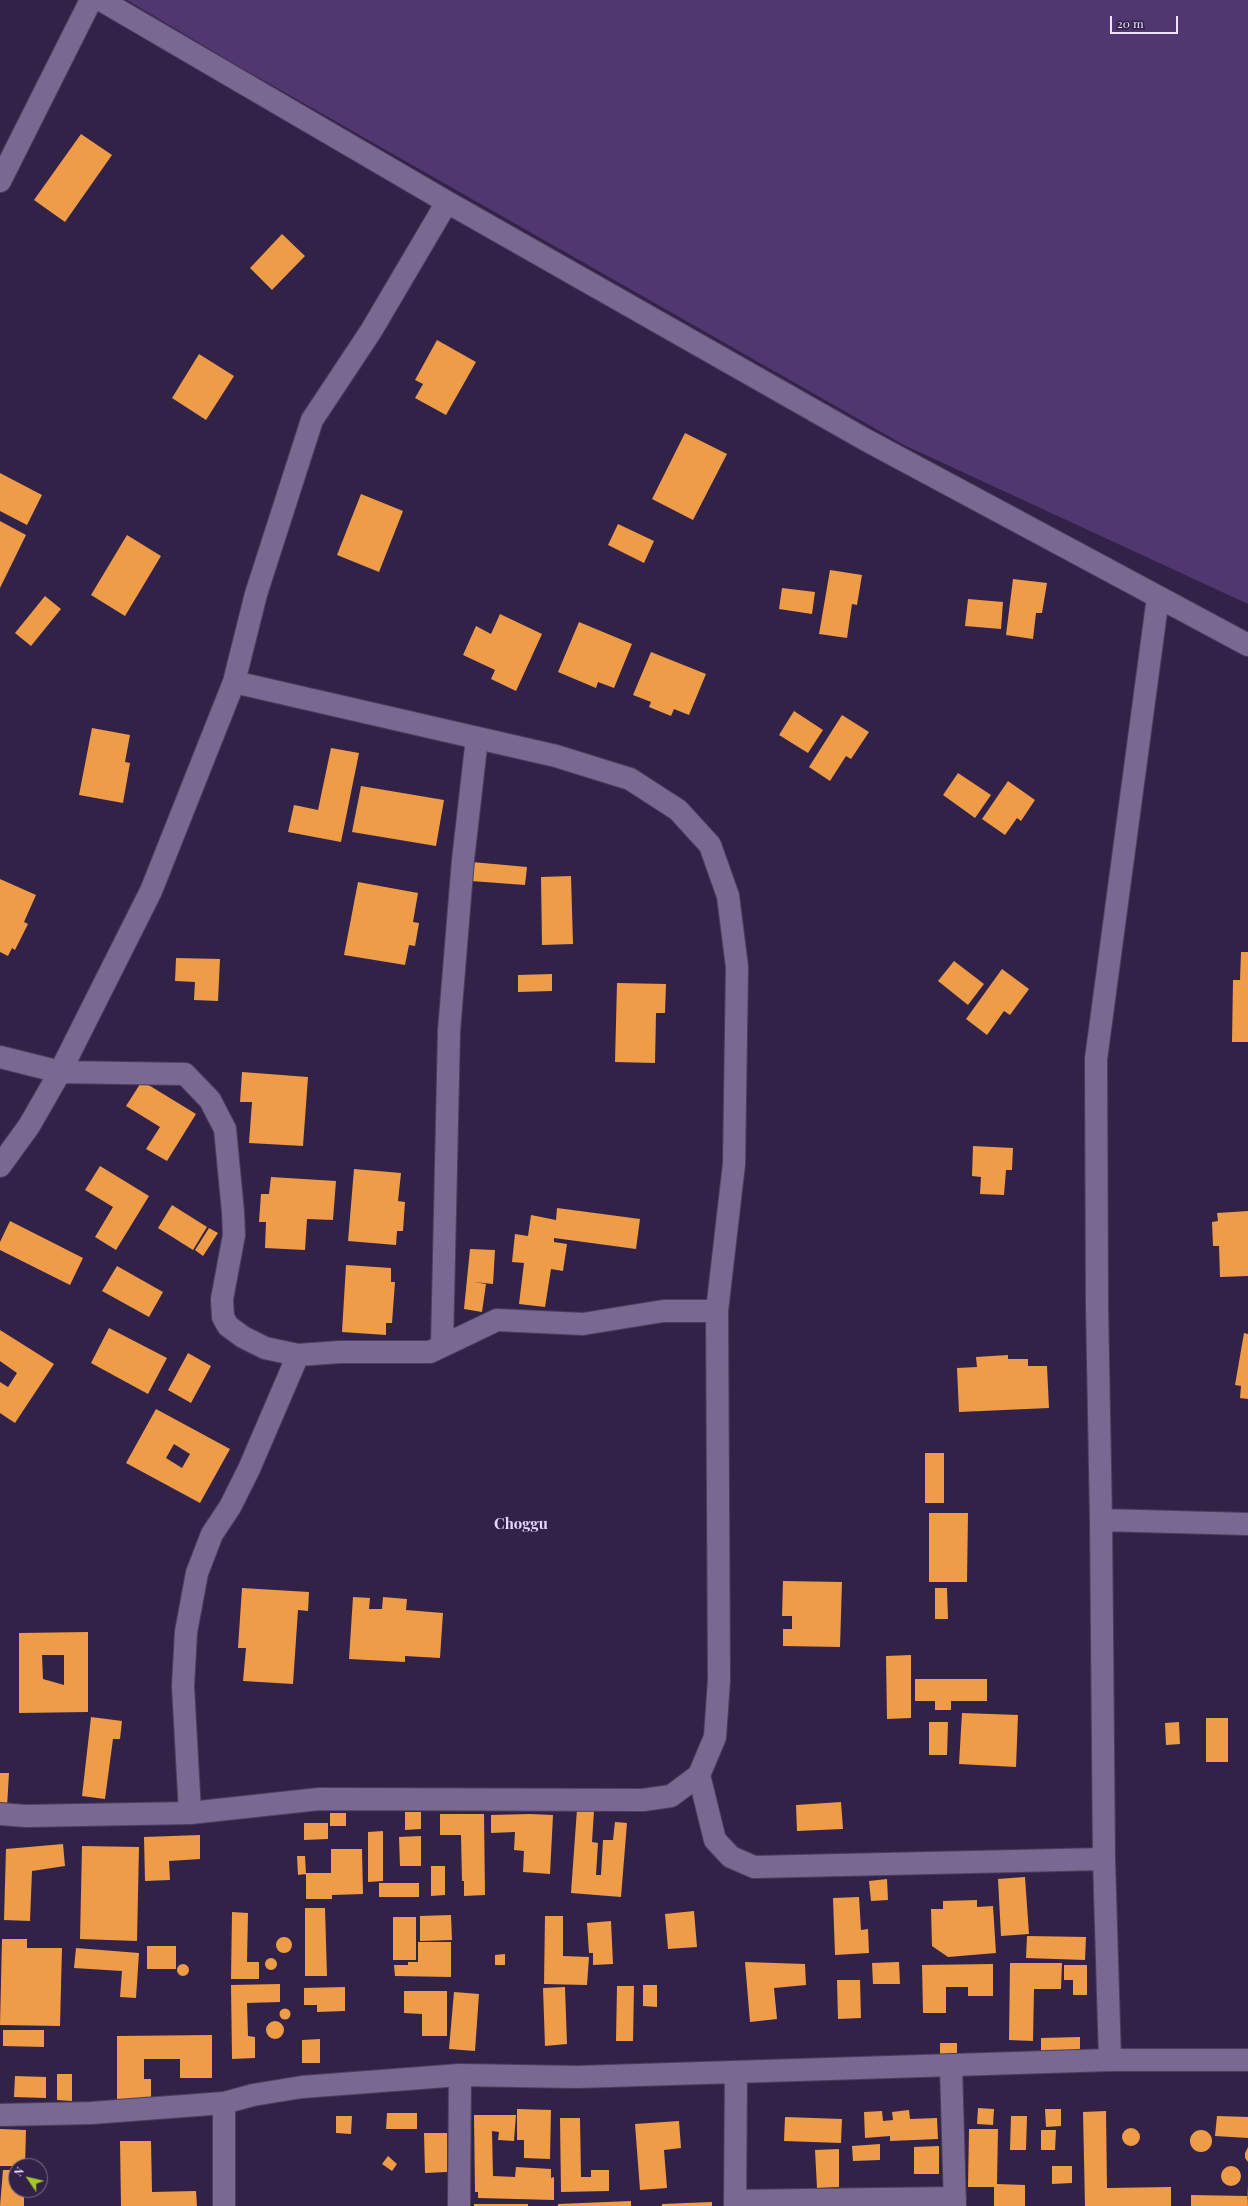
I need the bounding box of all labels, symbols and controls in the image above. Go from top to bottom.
scale bar [1112,8,1180,34]
text: 20 m [1117,15,1144,31]
district label: Choggu [494,1515,548,1533]
north arrow [8,2158,48,2198]
text: N [10,2164,27,2179]

